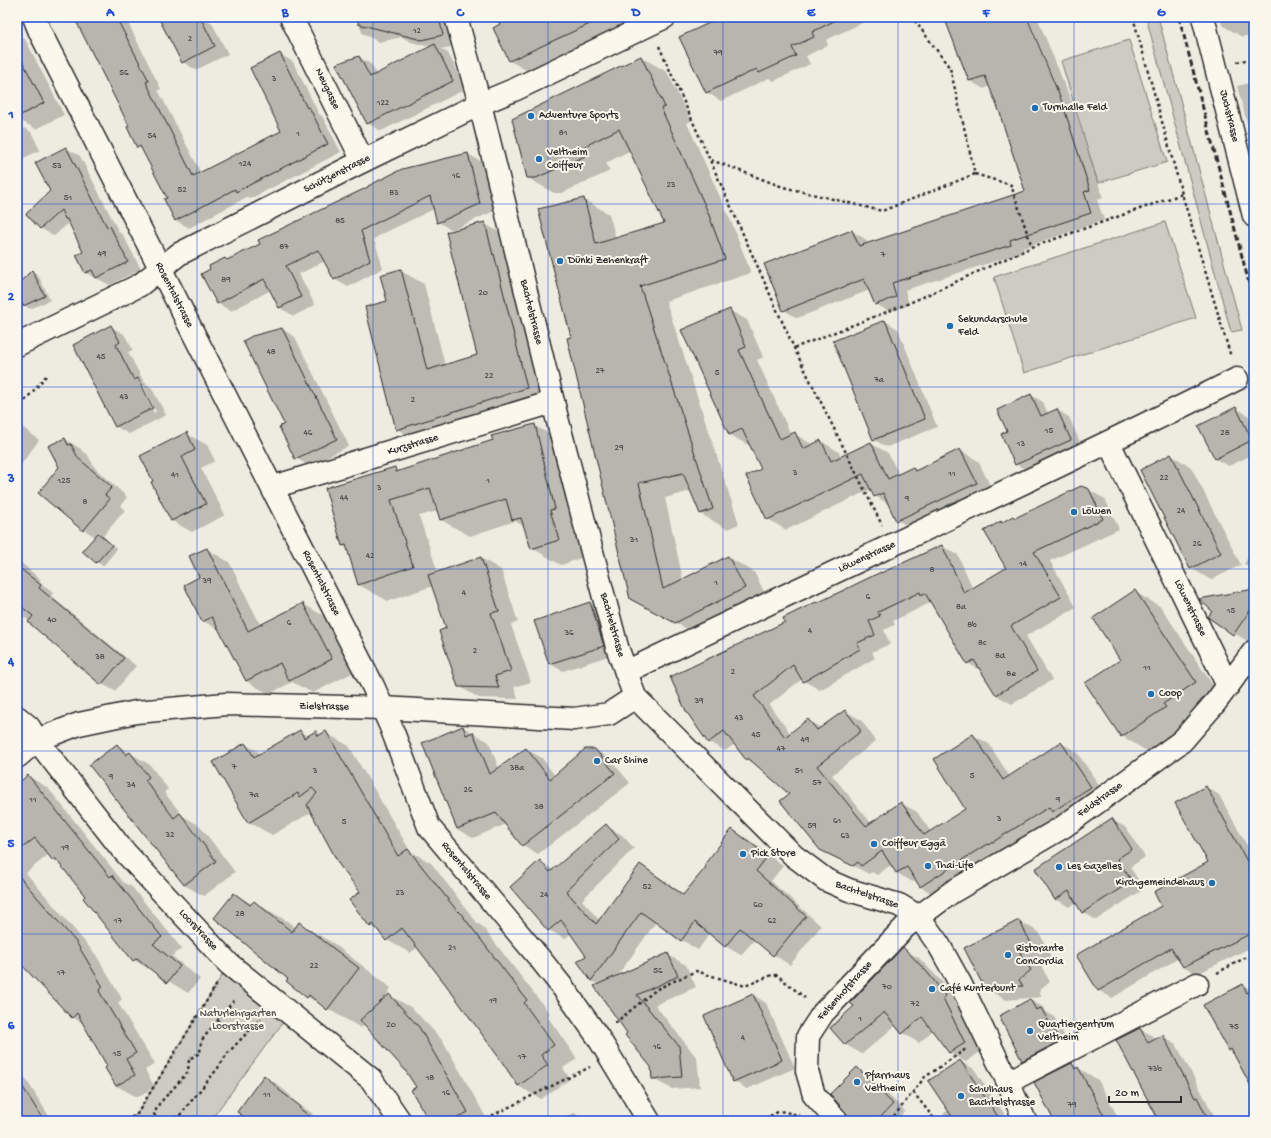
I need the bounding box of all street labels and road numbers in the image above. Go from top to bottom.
street label: Neugasse [312,67,342,112]
street label: Juchstrasse [1217,89,1241,143]
street label: Schützenstrasse [302,152,372,196]
street label: Rosentalstrasse [152,260,196,330]
street label: Bachtelstrasse [517,277,545,346]
street label: Kurzstrasse [386,432,440,458]
street label: Löwenstrasse [837,538,898,575]
street label: Rosentalstrasse [299,548,343,618]
street label: Löwenstrasse [1171,578,1209,639]
street label: Bachtelstrasse [597,591,627,659]
street label: Zielstrasse [299,701,349,713]
street label: Feldstrasse [1074,780,1125,821]
street label: Rosentalstrasse [438,840,494,903]
street label: Bachtelstrasse [833,878,901,912]
street label: Loorstrasse [176,907,220,953]
street label: Felsenhofstrasse [814,958,875,1024]

